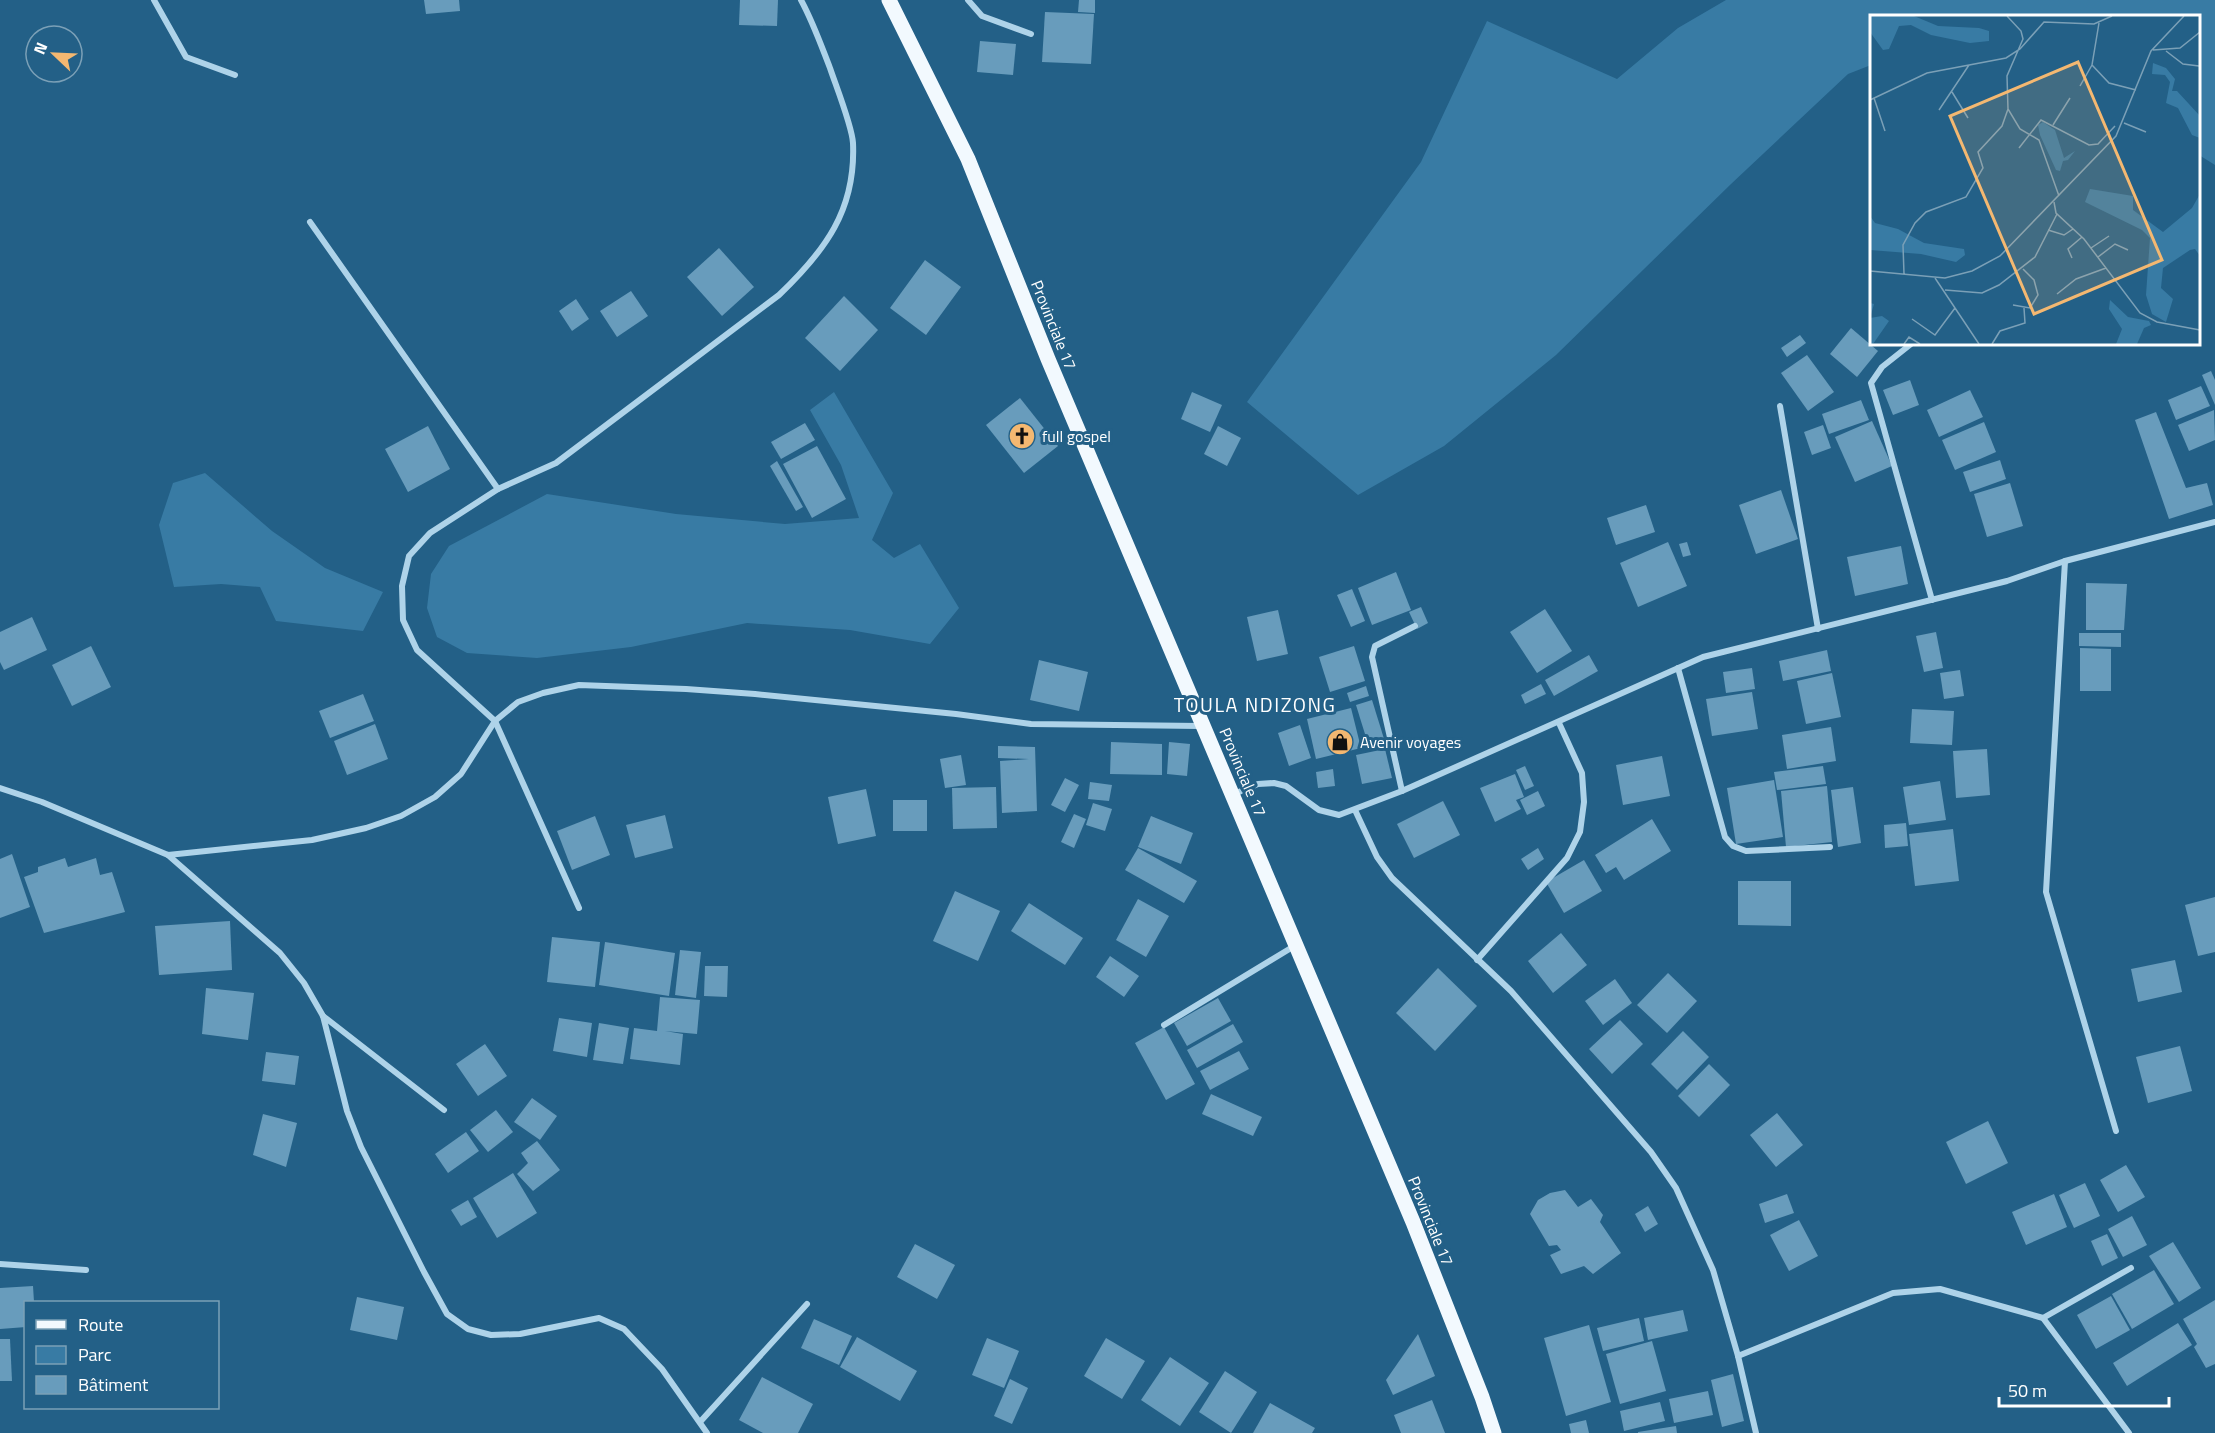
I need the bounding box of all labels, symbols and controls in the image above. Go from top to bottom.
inset map [1870,15,2200,345]
north arrow [24,24,84,84]
text: N [27,38,53,58]
street label: Provinciale 17 [1025,277,1083,373]
church icon: full gospel [1007,421,1037,451]
place label: full gospel [1042,424,1111,448]
district label: TOULA NDIZONG [1174,689,1336,720]
street label: Provinciale 17 [1213,724,1273,820]
shop icon: Avenir voyages [1325,727,1355,757]
place label: Avenir voyages [1360,730,1461,754]
street label: Provinciale 17 [1402,1173,1460,1269]
legend [24,1301,219,1409]
text: Route [78,1311,123,1338]
text: Parc [78,1341,112,1368]
scale bar [1999,1370,2168,1408]
text: Bâtiment [78,1371,149,1398]
text: 50 m [2008,1377,2047,1404]

